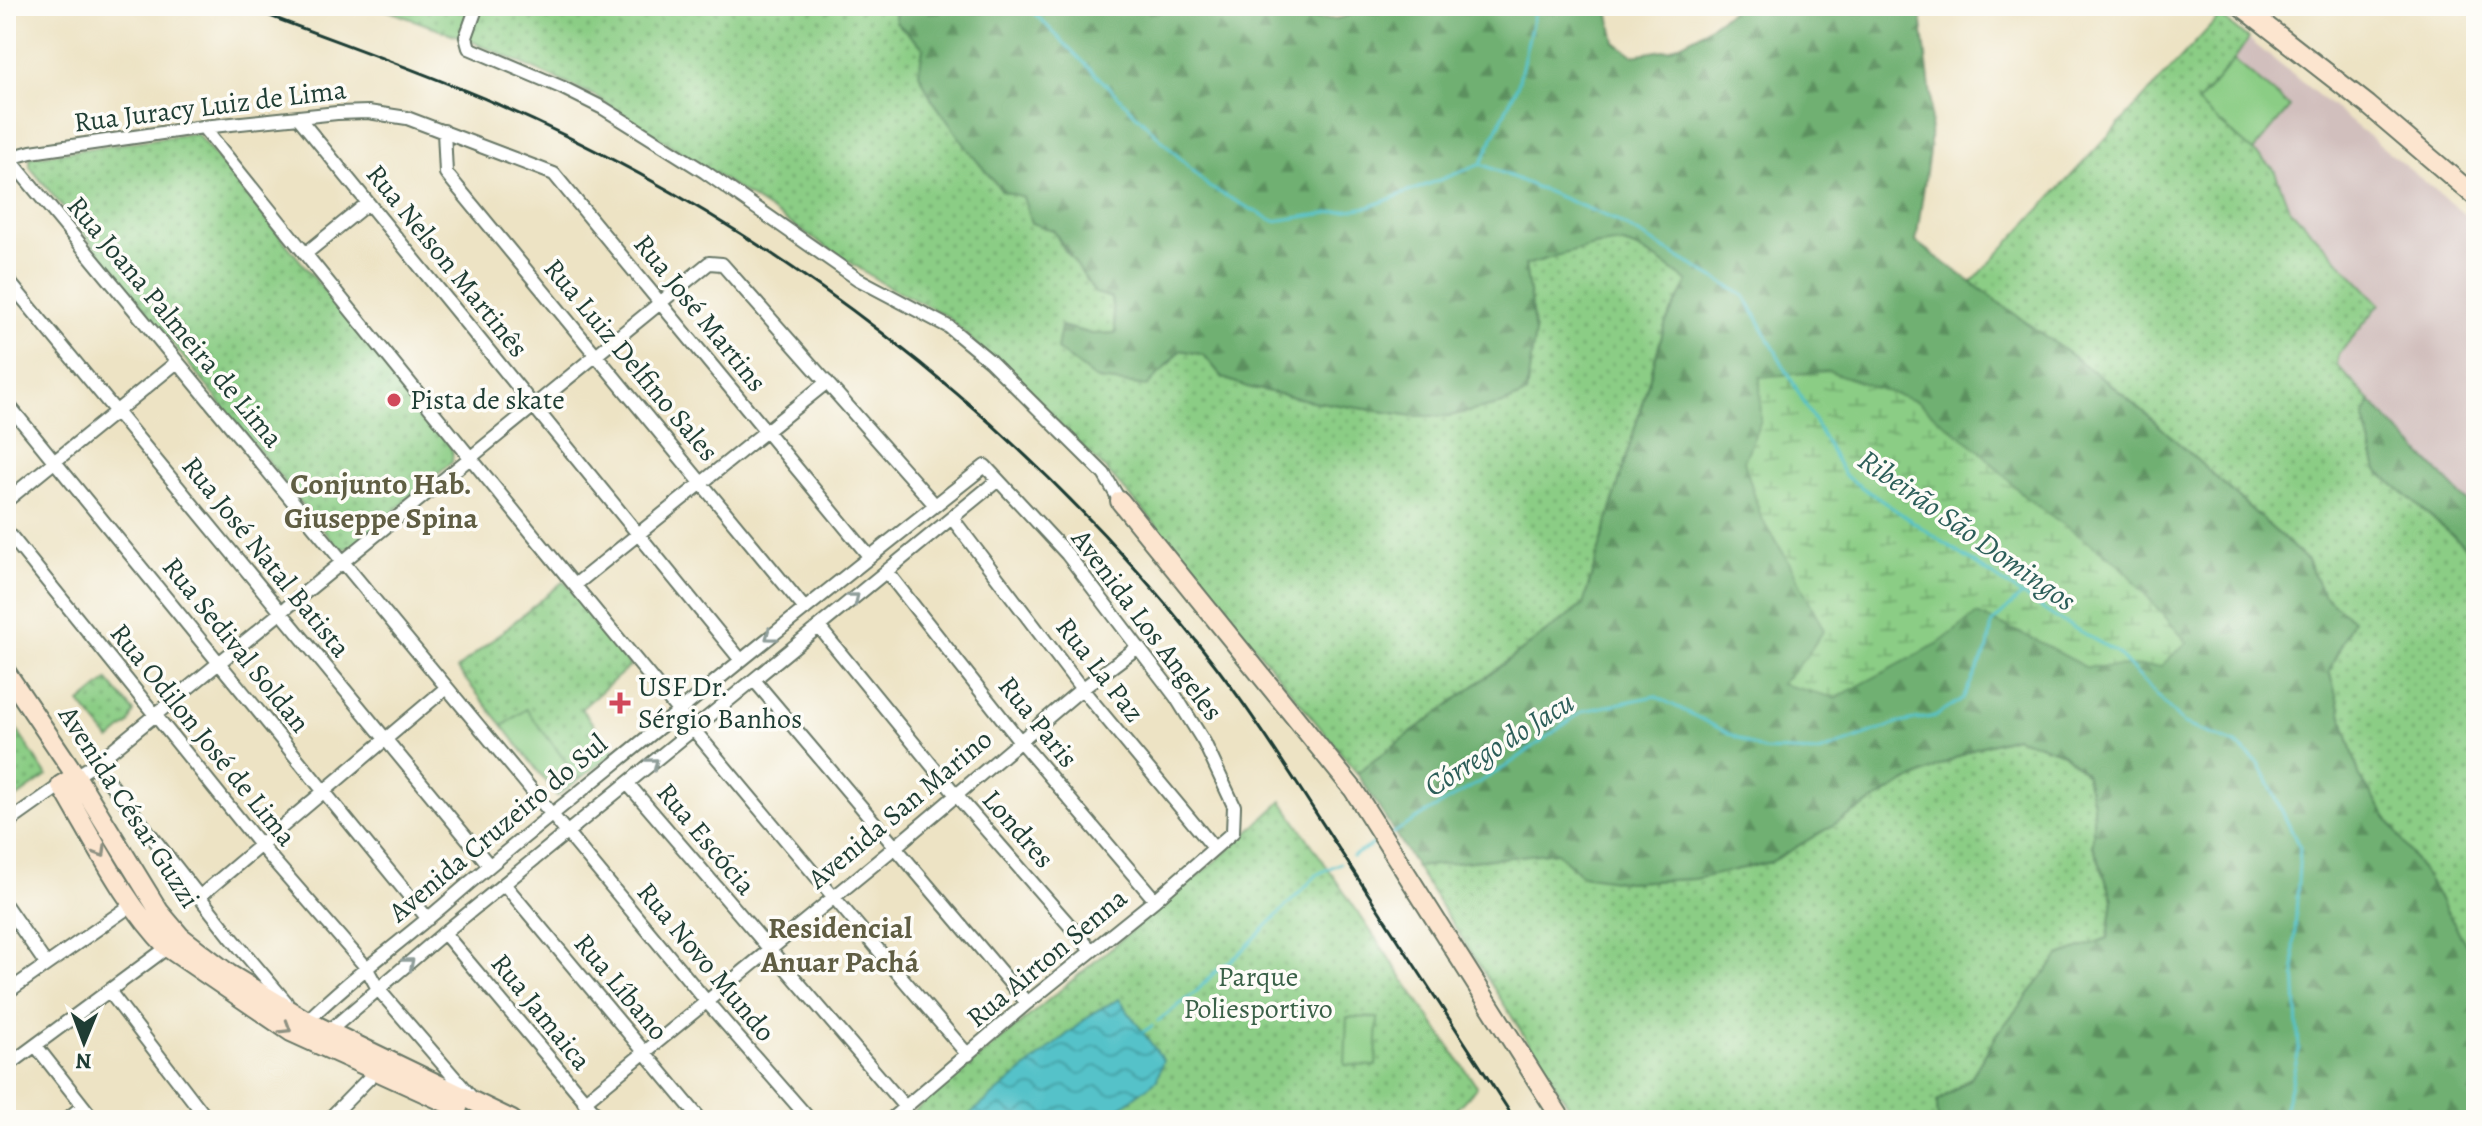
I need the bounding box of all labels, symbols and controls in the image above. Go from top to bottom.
street label: Rua Juracy Luiz de Lima [72,70,348,142]
street label: Rua Nelson Martinês [357,156,537,366]
street label: Rua Joana Palmeira de Lima [58,188,292,456]
street label: Rua José Martins [625,226,775,400]
street label: Rua Luiz Delfino Sales [535,251,727,469]
place label: Pista de skate [410,381,565,419]
marker: Pista de skate [385,391,403,409]
water label: Ribeirão São Domingos [1850,440,2084,620]
street label: Rua José Natal Batista [173,448,359,666]
district label: Conjunto Hab. Giuseppe Spina [284,464,478,538]
street label: Avenida Los Angeles [1062,521,1232,728]
street label: Rua Sedival Soldan [153,549,319,741]
one-way arrow [845,593,859,608]
street label: Rua La Paz [1047,610,1153,730]
street label: Rua Odilon José de Lima [101,615,305,855]
one-way arrow [764,626,779,640]
place label: USF Dr. Sérgio Banhos [638,668,802,738]
street label: Rua Paris [989,668,1087,776]
water label: Córrego do Jacu [1417,682,1581,806]
marker: USF Dr. Sérgio Banhos [609,692,631,714]
street label: Avenida César Guzzi [49,698,209,916]
street label: Avenida San Marino [799,721,1000,898]
street label: Avenida Cruzeiro do Sul [380,725,616,931]
one-way arrow [644,758,658,773]
street label: Rua Escócia [648,775,764,903]
street label: Londres [973,782,1063,876]
one-way arrow [91,843,107,858]
street label: Rua Novo Mundo [628,874,784,1050]
street label: Rua Airton Senna [959,879,1135,1037]
district label: Residencial Anuar Pachá [760,908,920,982]
street label: Rua Líbano [565,926,677,1048]
street label: Rua Jamaica [482,946,600,1078]
one-way arrow [399,958,414,973]
park label: Parque Poliesportivo [1183,958,1333,1028]
north arrow [44,1002,124,1082]
one-way arrow [277,1018,292,1033]
text: N [75,1046,92,1076]

